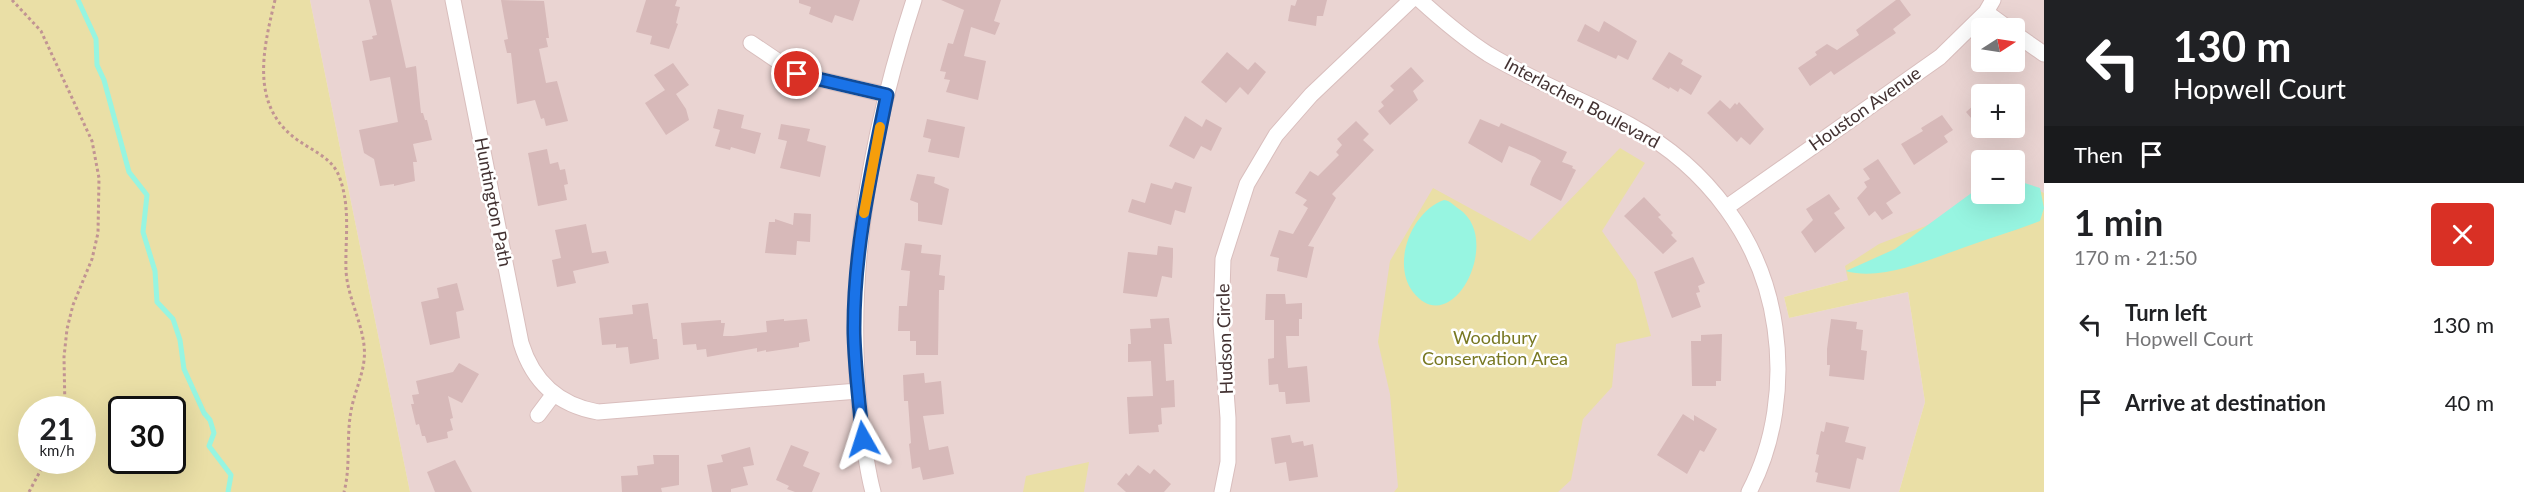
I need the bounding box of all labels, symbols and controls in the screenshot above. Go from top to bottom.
north arrow [1971,18,2025,72]
map controls [1971,18,2025,204]
text: 130 m [2173,21,2291,71]
icon: left [2074,24,2152,102]
pin [771,48,822,99]
street label: Interlachen Boulevard [1501,52,1664,152]
icon: arrive [780,57,813,90]
street label: Houston Avenue [1804,61,1925,155]
text: Hopwell Court [2173,72,2346,105]
button: + [1971,84,2025,138]
street label: Huntington Path [471,135,517,268]
icon: arrive [2135,138,2168,171]
text: Then [2074,141,2123,168]
button: − [1971,150,2025,204]
text: 1 min [2074,200,2163,244]
button: close [2431,203,2494,266]
text: 170 m · 21:50 [2074,245,2197,269]
street label: Hudson Circle [1211,283,1237,395]
text: Turn left [2125,299,2207,326]
icon: left [2074,308,2107,341]
text: 130 m [2432,311,2494,338]
park label: Woodbury Conservation Area [1422,326,1568,369]
text: Hopwell Court [2125,326,2253,350]
icon: arrive [2074,386,2107,419]
text: Arrive at destination [2125,389,2326,416]
text: 40 m [2445,389,2494,416]
speed limit sign: 30 [108,396,186,474]
position arrow [831,407,895,471]
text: 21 [40,410,74,446]
text: km/h [39,441,75,459]

